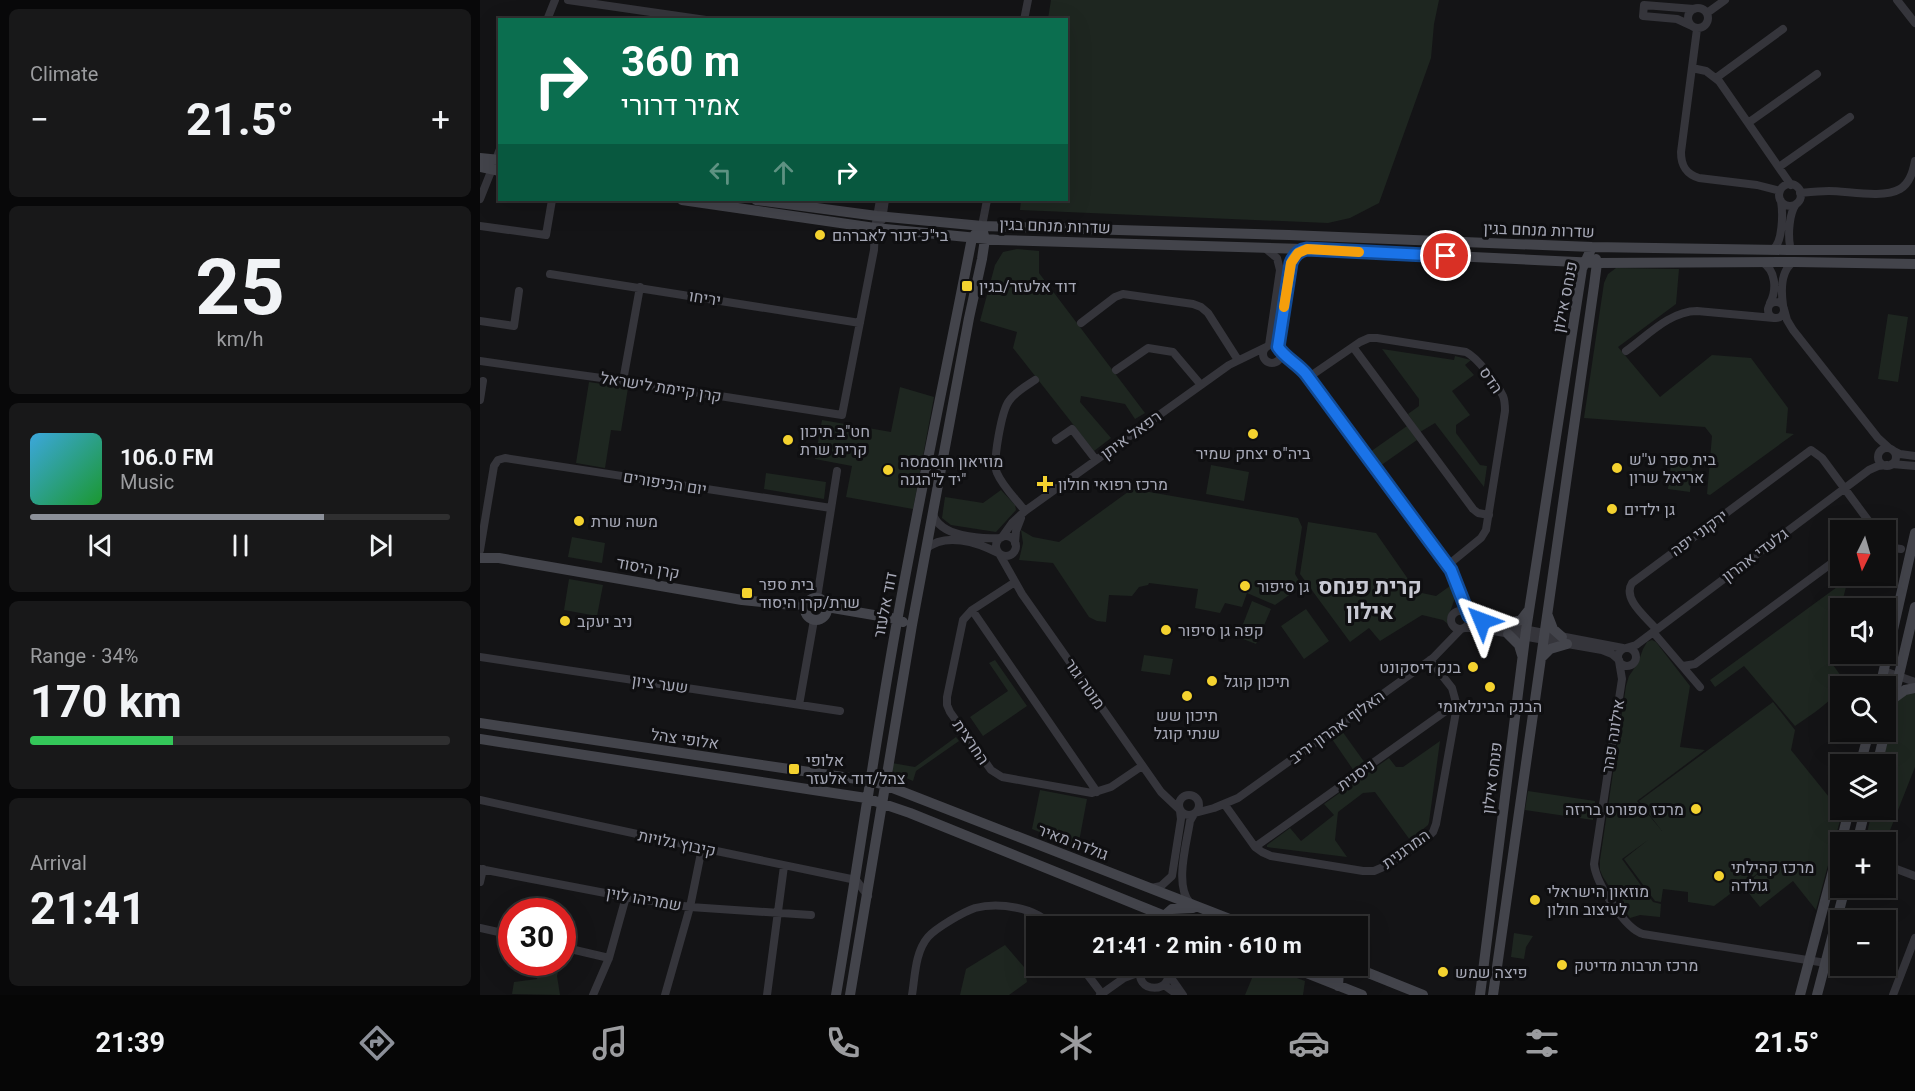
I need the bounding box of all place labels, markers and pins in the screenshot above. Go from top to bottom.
place label: בי"כ זכור לאברהם [832,226,949,245]
marker: בי"כ זכור לאברהם [813,228,827,242]
pin [1420,230,1471,281]
place label: דוד אלעזר/בגין [979,277,1076,296]
marker: דוד אלעזר/בגין [960,279,974,293]
place label: חט"ב תיכון קרית שרת [800,422,870,459]
marker: ביה"ס יצחק שמיר [1246,427,1260,441]
marker: חט"ב תיכון קרית שרת [781,433,795,447]
place label: ביה"ס יצחק שמיר [1196,444,1311,463]
place label: בית ספר ע''ש אריאל שרון [1629,450,1716,487]
place label: מוזיאון חוסמסה יד ל"הגנה" [900,452,1003,489]
marker: בית ספר ע''ש אריאל שרון [1610,461,1624,475]
marker: מוזיאון חוסמסה יד ל"הגנה" [881,463,895,477]
marker: מרכז רפואי חולון [1036,475,1054,493]
place label: מרכז רפואי חולון [1058,475,1168,494]
place label: גן ילדים [1624,500,1675,519]
marker: גן ילדים [1605,502,1619,516]
place label: משה שרת [591,512,658,531]
marker: משה שרת [572,514,586,528]
place label: בית ספר שרת/קרן היסוד [759,575,860,612]
place label: גן סיפור [1257,577,1309,596]
marker: גן סיפור [1238,579,1252,593]
marker: בית ספר שרת/קרן היסוד [740,586,754,600]
place label: ניב יעקב [577,612,632,631]
marker: ניב יעקב [558,614,572,628]
place label: קפה גן סיפור [1178,621,1264,640]
marker: קפה גן סיפור [1159,623,1173,637]
place label: בנק דיסקונט [1379,658,1462,677]
marker: בנק דיסקונט [1466,660,1480,674]
place label: תיכון קוגל [1224,672,1290,691]
marker: תיכון קוגל [1205,674,1219,688]
marker: הבנק הבינלאומי [1483,680,1497,694]
marker: תיכון שש שנתי קוגל [1180,689,1194,703]
place label: הבנק הבינלאומי [1438,697,1542,716]
place label: תיכון שש שנתי קוגל [1154,706,1220,743]
place label: אלופי צהל/דוד אלעזר [806,751,906,788]
marker: אלופי צהל/דוד אלעזר [787,762,801,776]
place label: מרכז ספורט בריזה [1565,800,1684,819]
marker: מרכז ספורט בריזה [1689,802,1703,816]
place label: מרכז קהילתי גולדה [1731,858,1814,895]
marker: מרכז קהילתי גולדה [1712,869,1726,883]
place label: מוזאון הישראלי לעיצוב חולון [1547,882,1649,919]
marker: מוזאון הישראלי לעיצוב חולון [1528,893,1542,907]
place label: מרכז תרבות מדיטק [1574,956,1698,975]
marker: מרכז תרבות מדיטק [1555,958,1569,972]
place label: פיצה שמש [1455,963,1528,982]
marker: פיצה שמש [1436,965,1450,979]

